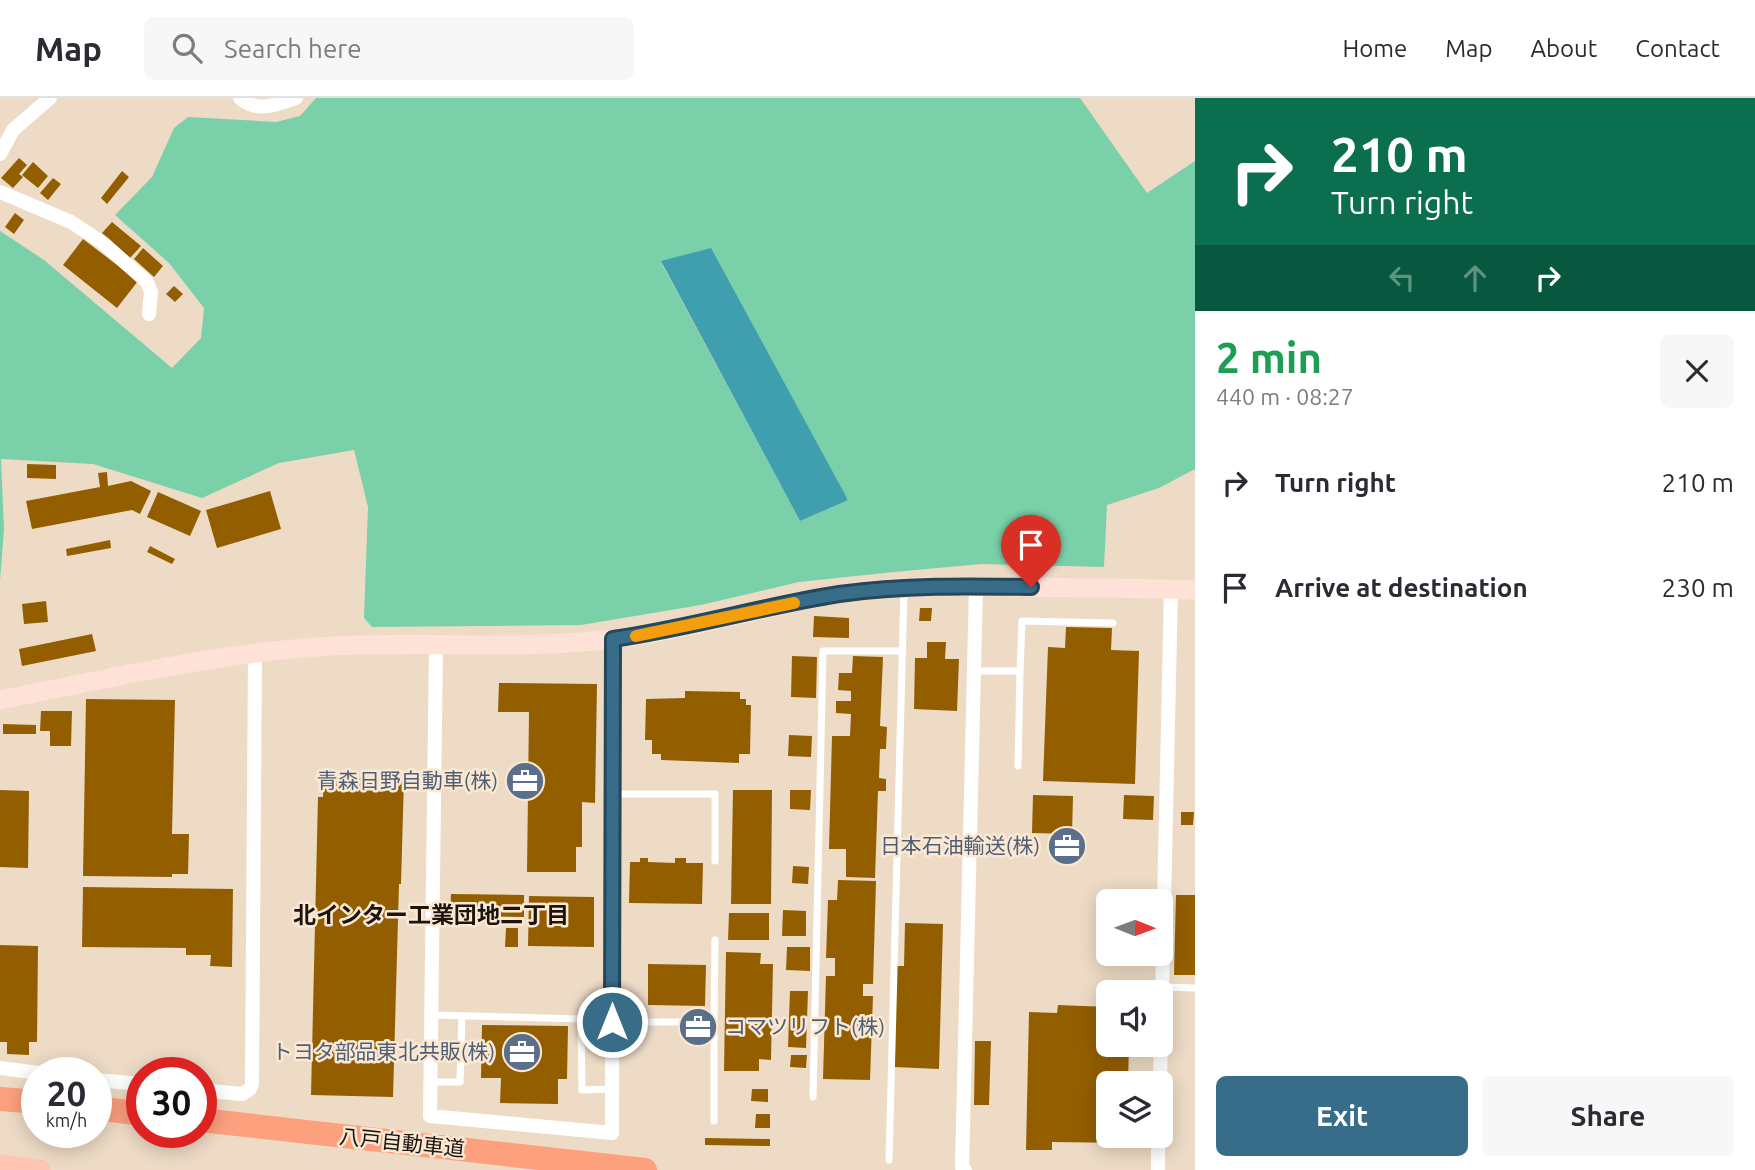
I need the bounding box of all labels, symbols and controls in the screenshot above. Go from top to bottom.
search box [144,17,634,80]
icon: search [168,29,206,67]
text: Map [35,30,102,67]
text: Search here [224,34,362,63]
text: Home [1342,35,1407,62]
text: Map [1445,35,1492,62]
text: About [1530,35,1597,62]
text: Contact [1635,35,1720,62]
icon: right [1216,126,1307,217]
text: 210 m [1331,126,1468,181]
text: Turn right [1331,184,1473,220]
icon: left [1383,259,1421,297]
icon: ahead [1456,259,1494,297]
icon: right [1529,259,1567,297]
text: 2 min [1216,334,1322,381]
button: close [1660,334,1734,408]
text: 440 m · 08:27 [1216,384,1354,409]
icon: right [1216,464,1254,502]
text: Turn right [1275,468,1396,497]
text: 210 m [1662,468,1734,497]
pin [1001,515,1061,587]
icon: arrive [1012,526,1050,564]
icon: arrive [1216,569,1254,607]
text: Arrive at destination [1275,573,1528,602]
text: 230 m [1662,573,1734,602]
office icon: 青森日野自動車(株) [504,760,546,802]
place label: 青森日野自動車(株) [317,768,498,792]
office icon: 日本石油輸送(株) [1046,825,1088,867]
place label: 日本石油輸送(株) [880,833,1040,857]
north arrow [1096,889,1172,966]
map controls [1096,889,1173,1148]
district label: 北インター工業団地二丁目 [293,902,569,927]
button: sound [1096,980,1173,1057]
position arrow [575,985,649,1059]
office icon: コマツリフト(株) [677,1006,719,1048]
place label: コマツリフト(株) [725,1014,885,1038]
office icon: トヨタ部品東北共販(株) [501,1031,543,1073]
place label: トヨタ部品東北共販(株) [272,1039,495,1063]
speed limit sign: 30 [126,1057,217,1148]
button: layers [1096,1071,1173,1148]
text: 20 [47,1073,86,1113]
button: Exit [1216,1076,1468,1156]
button: Share [1482,1076,1734,1156]
text: km/h [46,1110,87,1130]
street label: 八戸自動車道 [338,1123,466,1161]

